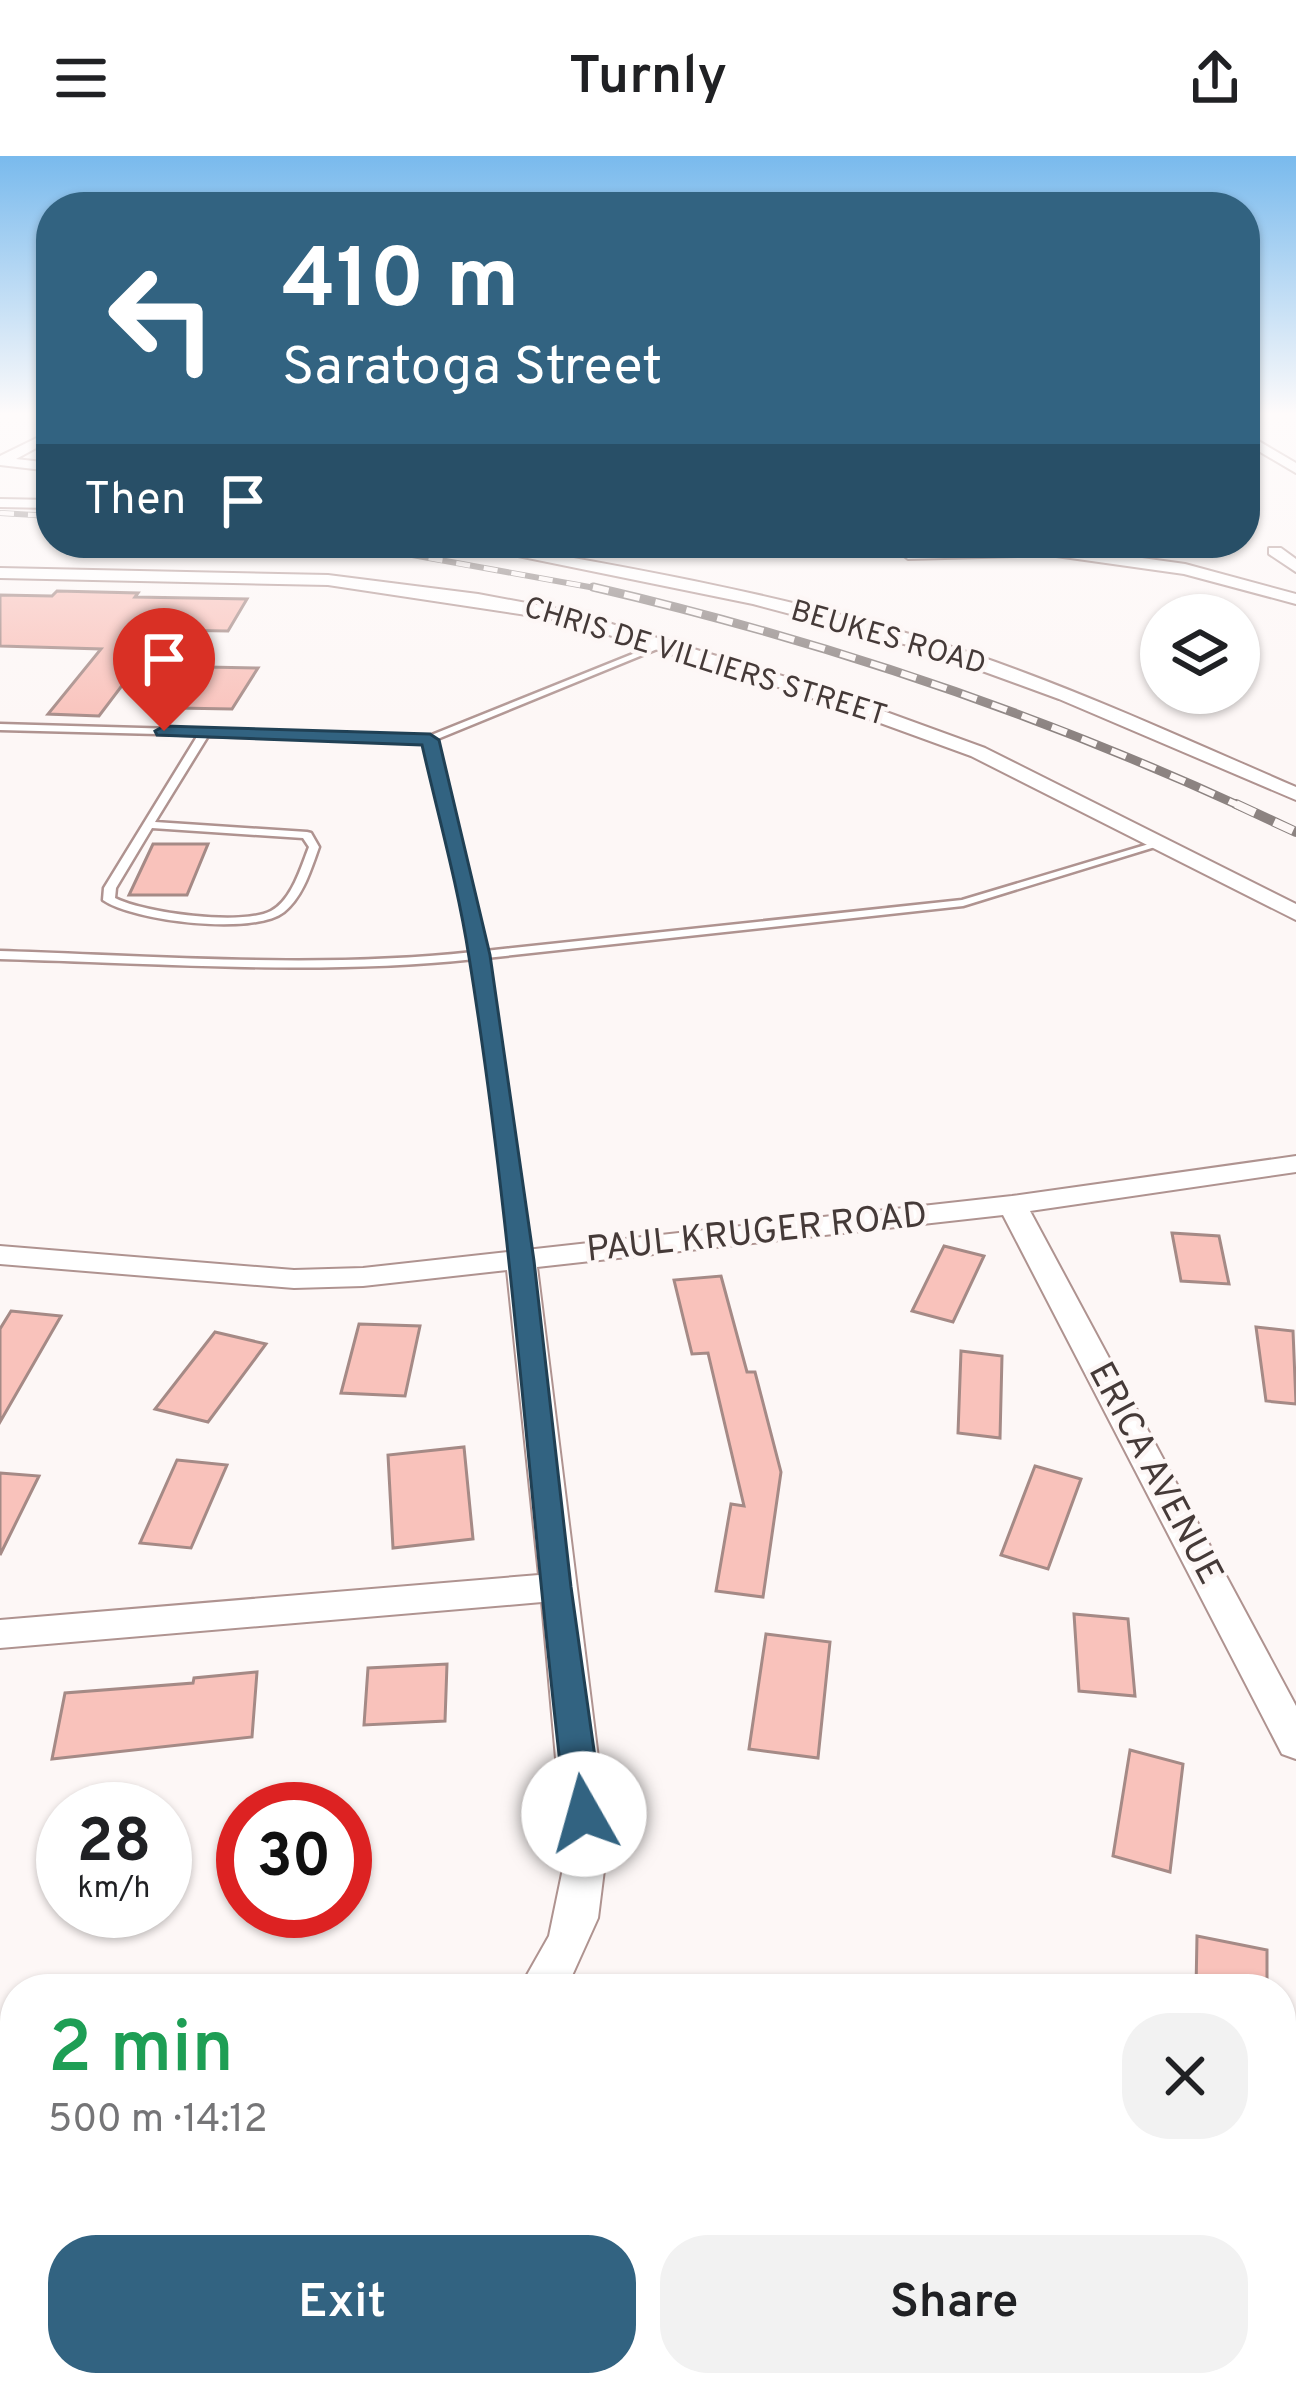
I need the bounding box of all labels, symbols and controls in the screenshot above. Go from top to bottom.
text: Turnly [569,44,727,113]
icon: menu [48,45,114,111]
icon: share [1182,45,1248,111]
text: 410 m [282,231,519,337]
icon: left [84,240,240,396]
text: Saratoga Street [282,335,662,404]
icon: arrive [210,468,276,534]
text: Then [84,473,186,530]
street label: CHRIS DE VILLIERS STREET [519,590,891,736]
street label: BEUKES ROAD [786,593,990,685]
map controls [1140,594,1260,714]
button: layers [1140,594,1260,714]
pin [113,608,215,731]
icon: arrive [131,626,197,692]
street label: PAUL KRUGER ROAD [584,1193,930,1275]
street label: ERICA AVENUE [1076,1355,1232,1593]
position arrow [521,1751,647,1877]
speed limit sign: 30 [216,1782,372,1938]
text: 28 [77,1807,151,1883]
text: km/h [78,1871,150,1908]
text: 2 min [48,2006,234,2098]
button: close [1122,2013,1248,2139]
text: 500 m · 14:12 [48,2097,268,2146]
button: Exit [48,2235,636,2373]
button: Share [660,2235,1248,2373]

